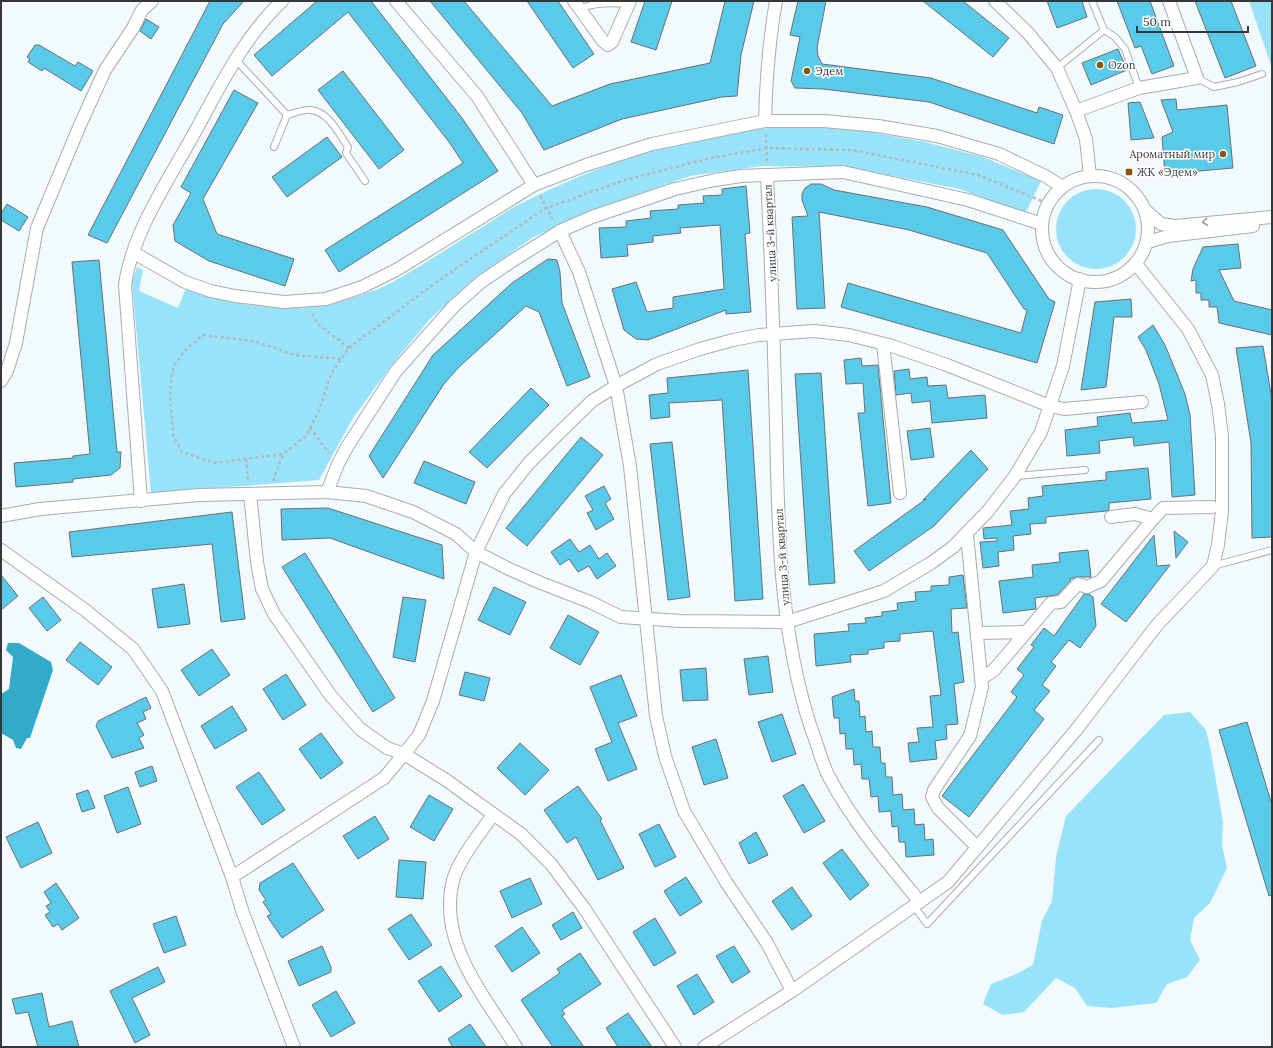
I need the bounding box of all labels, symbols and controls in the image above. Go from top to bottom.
scale bar [1137,8,1248,34]
text: 50 m [1143,14,1171,29]
place label: Ozon [1108,58,1136,72]
marker: Ozon [1095,60,1105,70]
place label: Эдем [815,64,843,78]
marker: Эдем [802,66,812,76]
place label: Ароматный мир [1128,147,1215,161]
marker: Ароматный мир [1218,149,1228,159]
place label: ЖК «Эдем» [1137,165,1198,179]
marker: ЖК «Эдем» [1124,167,1134,177]
street label: улица 3-й квартал [760,184,780,282]
one-way arrow [1202,218,1208,227]
street label: улица 3-й квартал [772,507,792,606]

